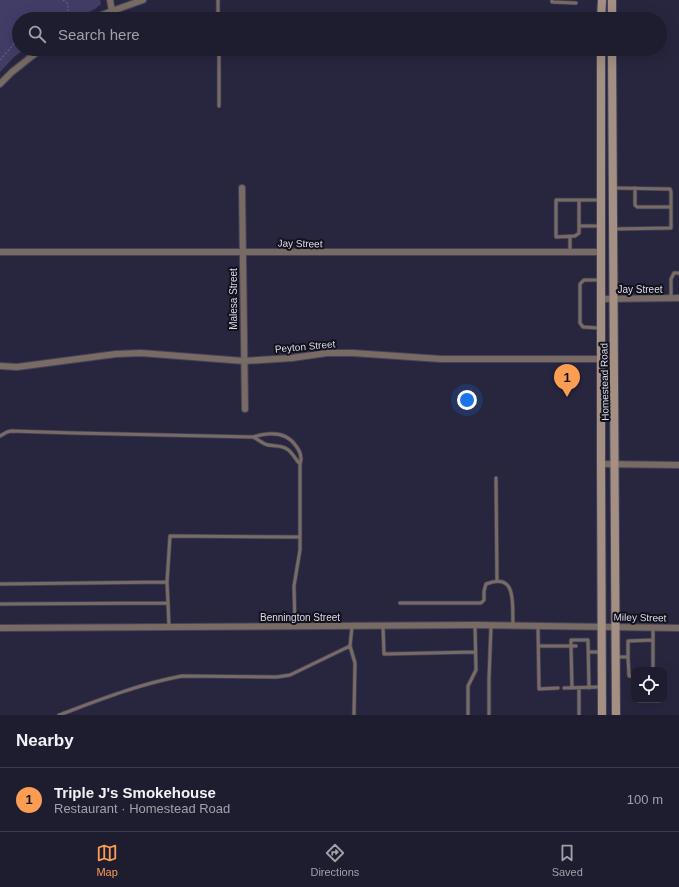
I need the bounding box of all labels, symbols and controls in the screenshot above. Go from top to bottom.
search box [12,12,667,56]
icon: search [26,23,48,45]
text: Search here [58,26,140,43]
street label: Jay Street [277,238,323,249]
street label: Malesa Street [228,268,239,330]
street label: Jay Street [617,284,663,295]
street label: Peyton Street [274,338,336,355]
street label: Homestead Road [598,343,611,421]
pin: 1 [554,364,580,397]
your location [457,390,477,410]
street label: Bennington Street [260,612,340,623]
street label: Miley Street [614,612,667,623]
map controls [631,667,667,703]
button: locate [631,667,667,703]
text: Nearby [16,731,74,750]
text: Triple J's Smokehouse [54,784,216,801]
text: 1 [25,792,33,807]
text: 100 m [627,792,663,807]
text: Restaurant · Homestead Road [54,801,230,816]
tab: Map [96,842,118,878]
tab: Directions [310,842,359,878]
tab: Saved [552,842,583,878]

